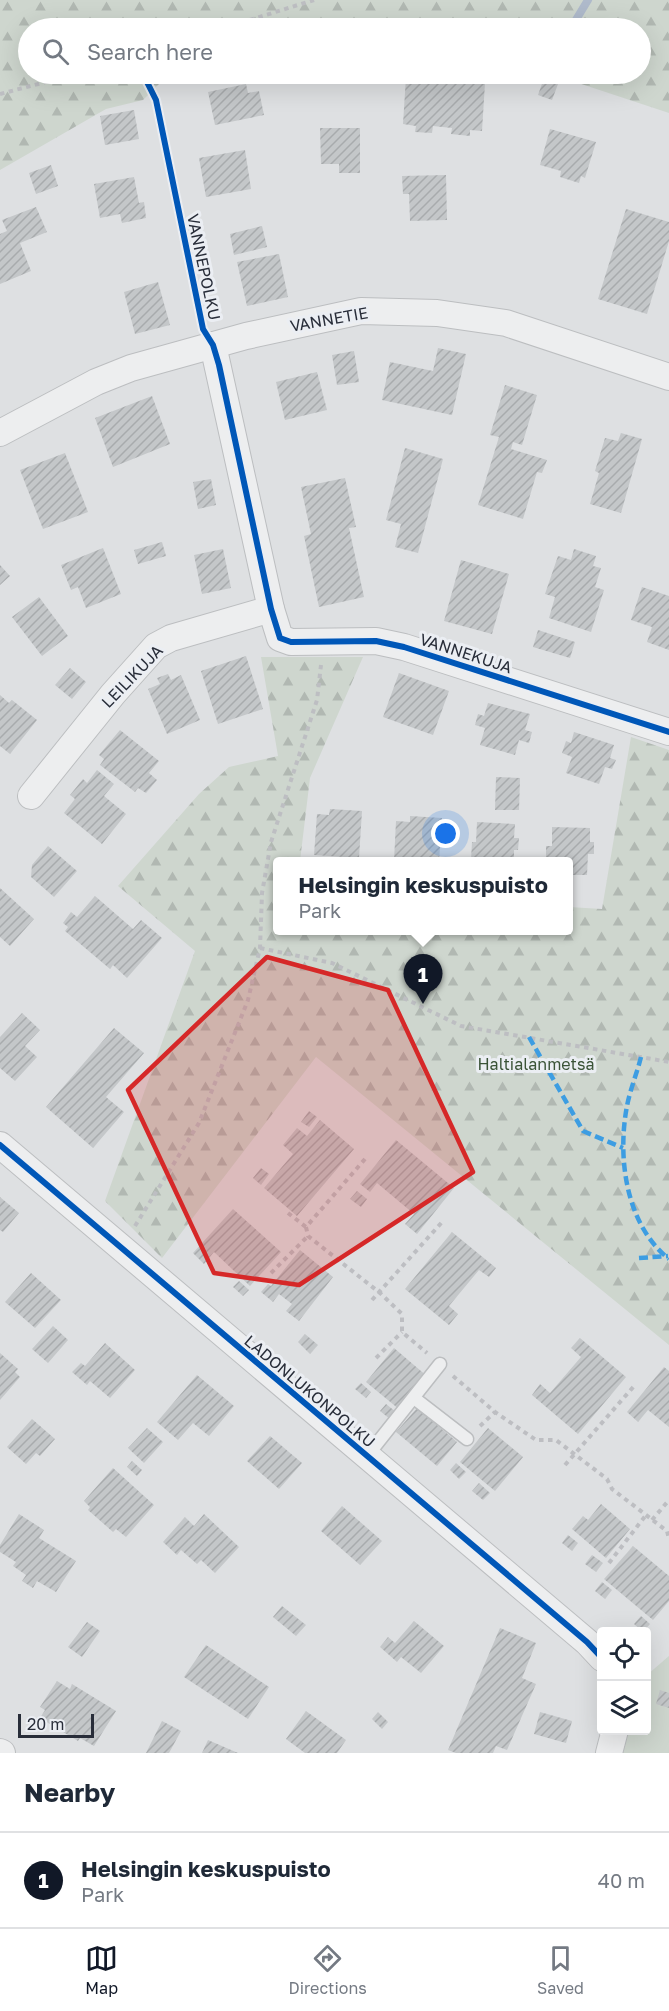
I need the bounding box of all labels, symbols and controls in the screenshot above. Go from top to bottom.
search box [18,18,651,84]
icon: search [39,35,72,68]
text: Search here [87,38,213,65]
street label: VANNEPOLKU [183,212,225,322]
street label: VANNETIE [288,302,370,336]
street label: VANNEKUJA [417,629,515,677]
street label: LEILIKUJA [97,640,167,712]
your location [431,819,460,848]
popup [273,857,573,935]
text: Helsingin keskuspuisto [298,871,548,898]
text: Park [298,898,341,922]
pin: 1 [404,954,442,1004]
park label: Haltialanmetsä [477,1054,595,1074]
street label: LADONLUKONPOLKU [240,1330,380,1452]
map controls [597,1627,651,1735]
button: locate [597,1627,651,1681]
button: layers [597,1681,651,1735]
scale bar [18,1711,94,1738]
text: 20 m [27,1714,64,1734]
text: Nearby [24,1777,115,1808]
text: Helsingin keskuspuisto [81,1855,331,1882]
text: 1 [38,1868,49,1892]
text: 40 m [598,1868,645,1892]
text: Park [81,1882,124,1906]
tab: Map [85,1942,118,1998]
tab: Directions [289,1942,367,1998]
tab: Saved [537,1942,584,1998]

